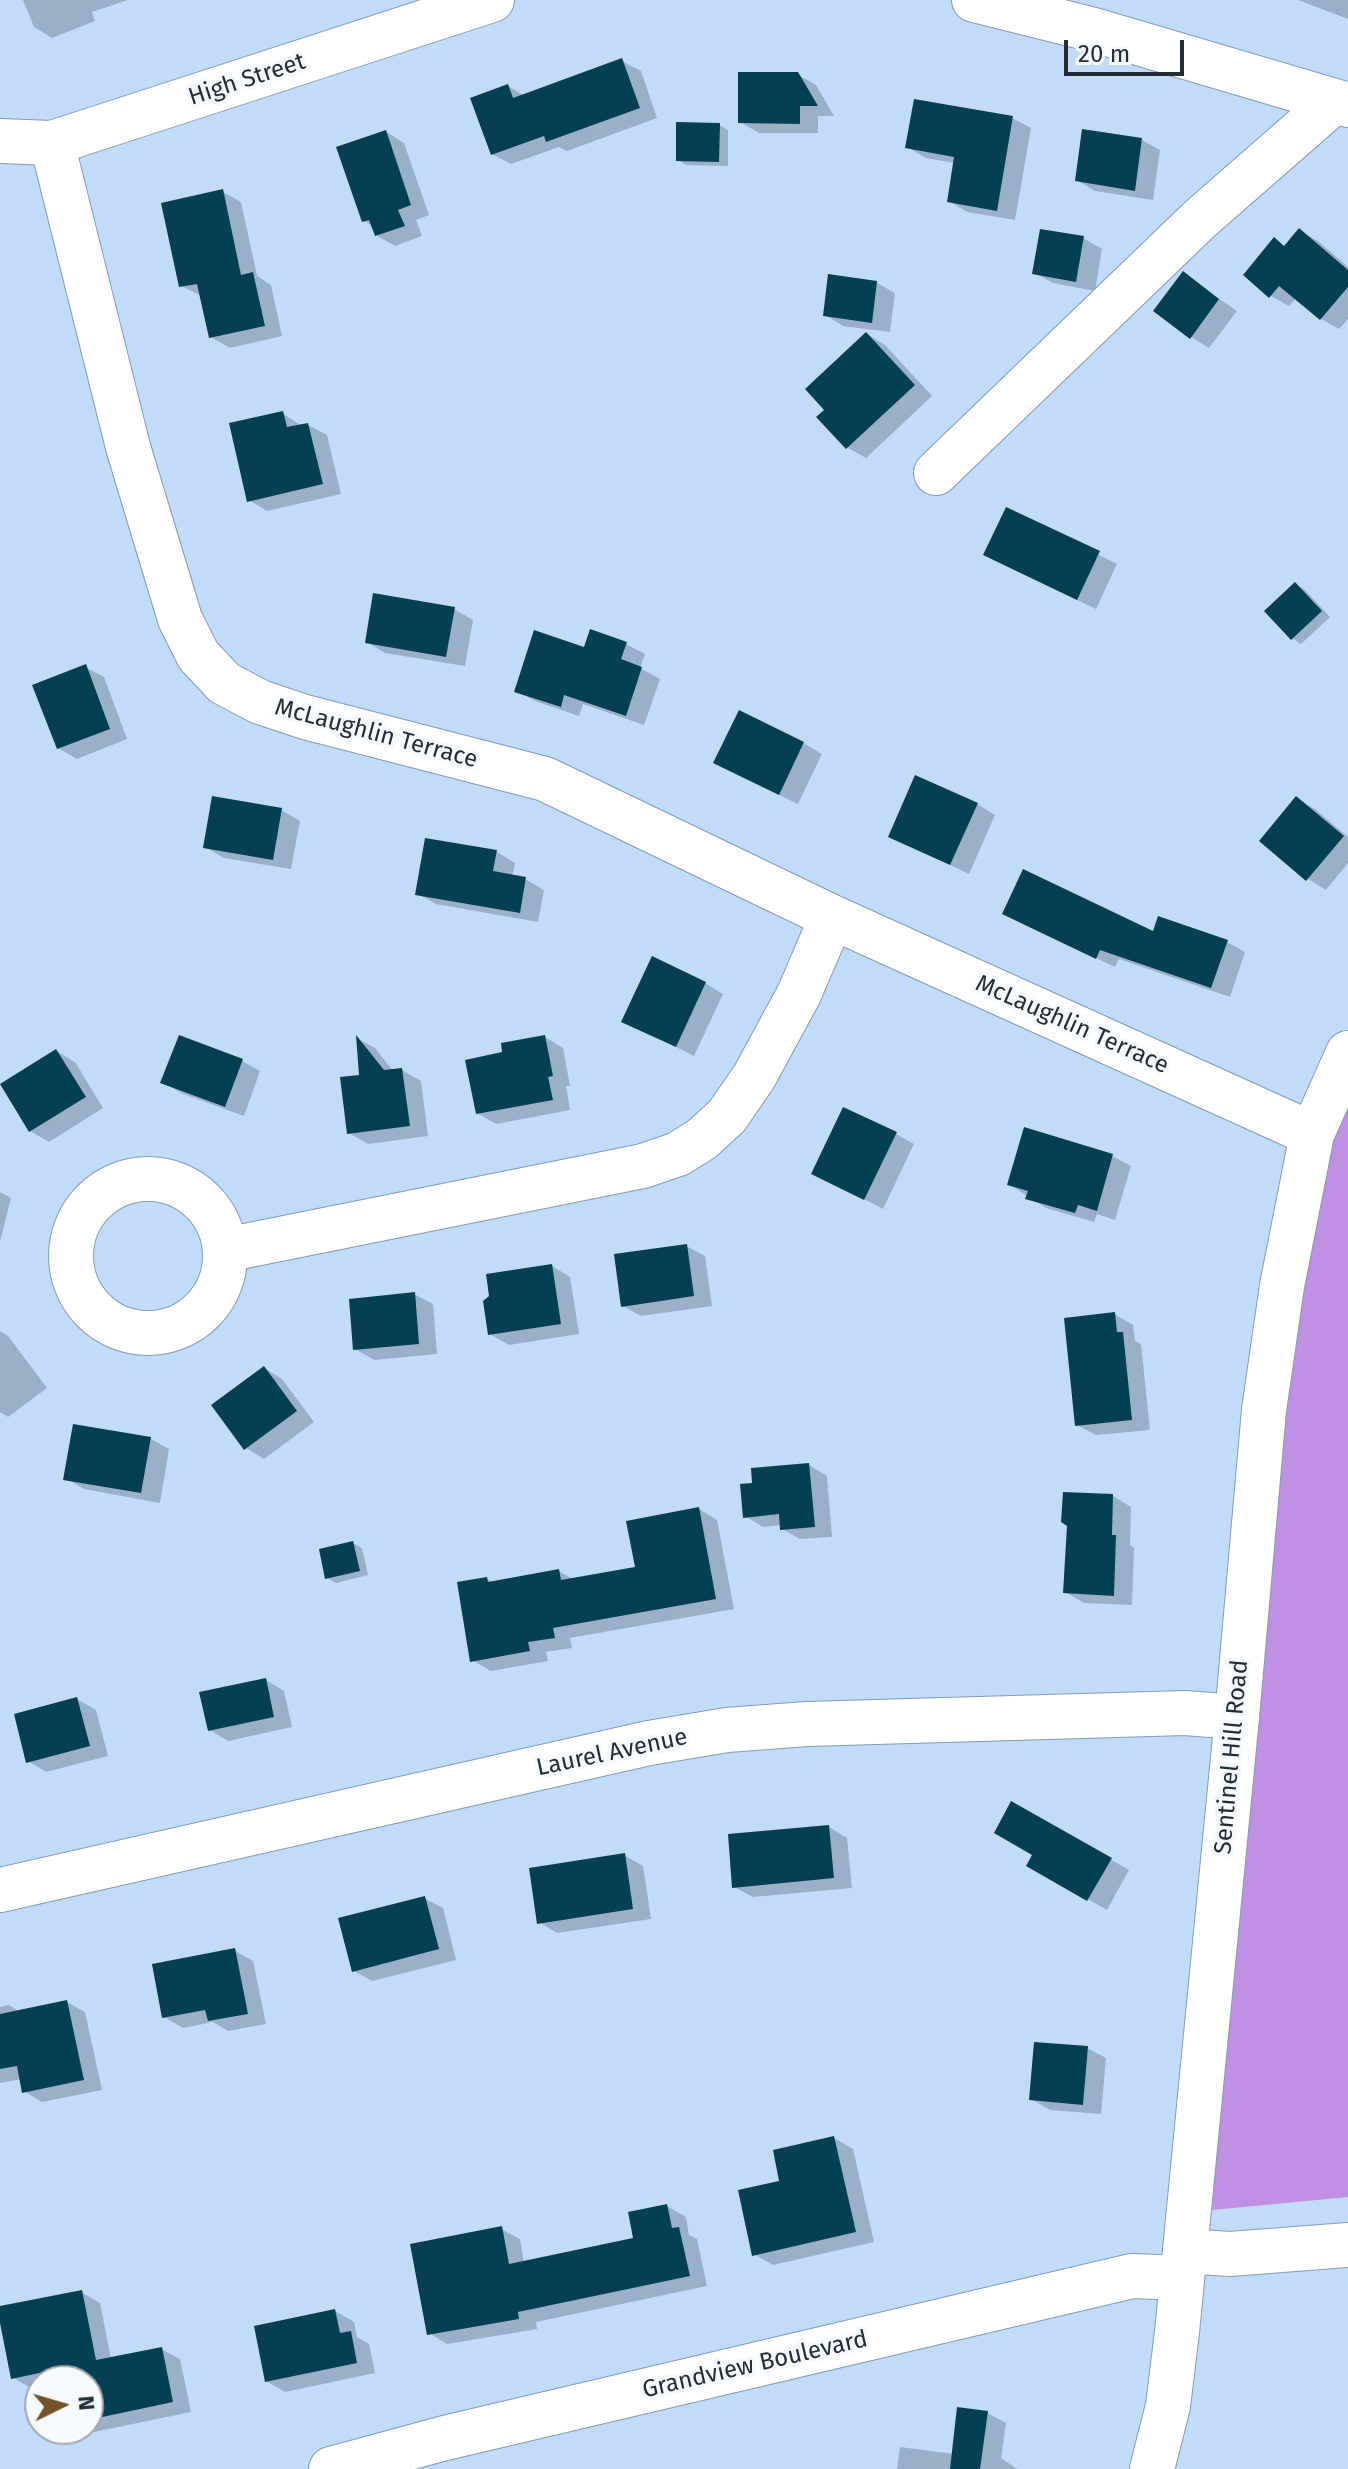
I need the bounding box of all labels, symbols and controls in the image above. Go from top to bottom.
scale bar [1068,24,1188,74]
text: 20 m [1078,40,1130,68]
street label: High Street [185,48,309,112]
street label: McLaughlin Terrace [272,693,480,775]
street label: McLaughlin Terrace [971,969,1173,1081]
street label: Sentinel Hill Road [1209,1659,1255,1855]
street label: Laurel Avenue [534,1723,690,1783]
street label: Grandview Boulevard [640,2325,870,2405]
north arrow [24,2365,104,2445]
text: N [72,2395,100,2411]

